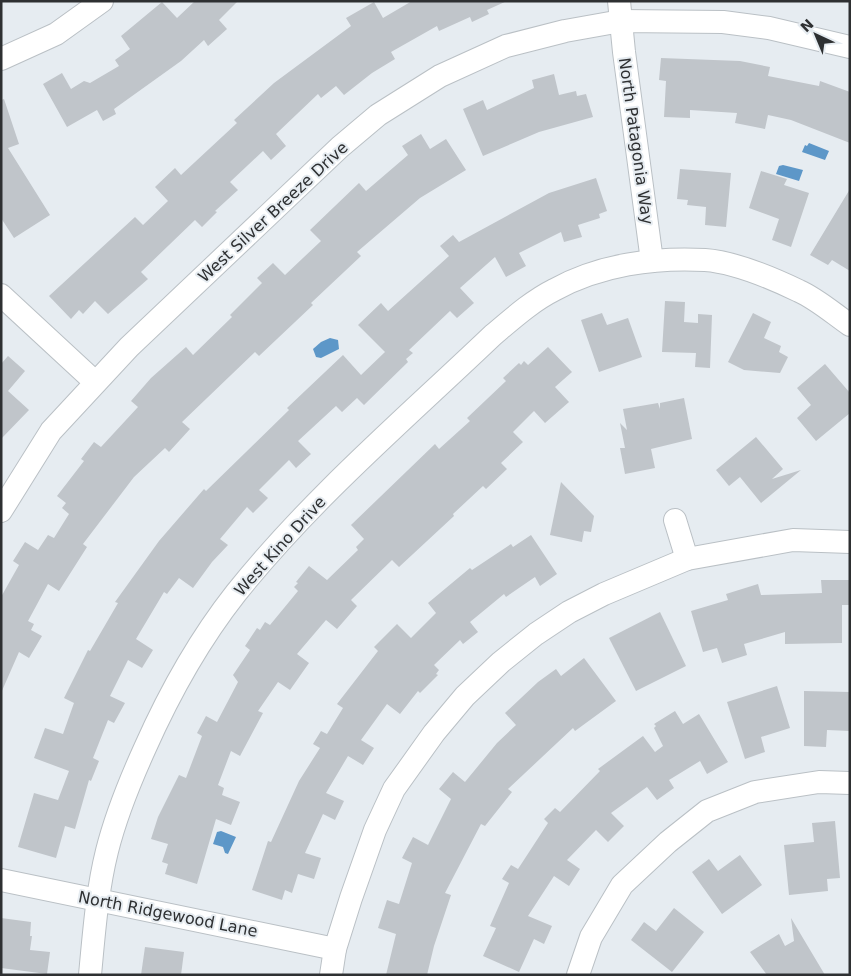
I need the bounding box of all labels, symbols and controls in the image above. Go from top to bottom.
north arrow [791,10,841,60]
text: N [797,16,817,35]
street label: North Patagonia Way [615,56,657,226]
street label: West Silver Breeze Drive [194,138,352,286]
street label: West Kino Drive [230,492,330,600]
street label: North Ridgewood Lane [77,887,259,941]

